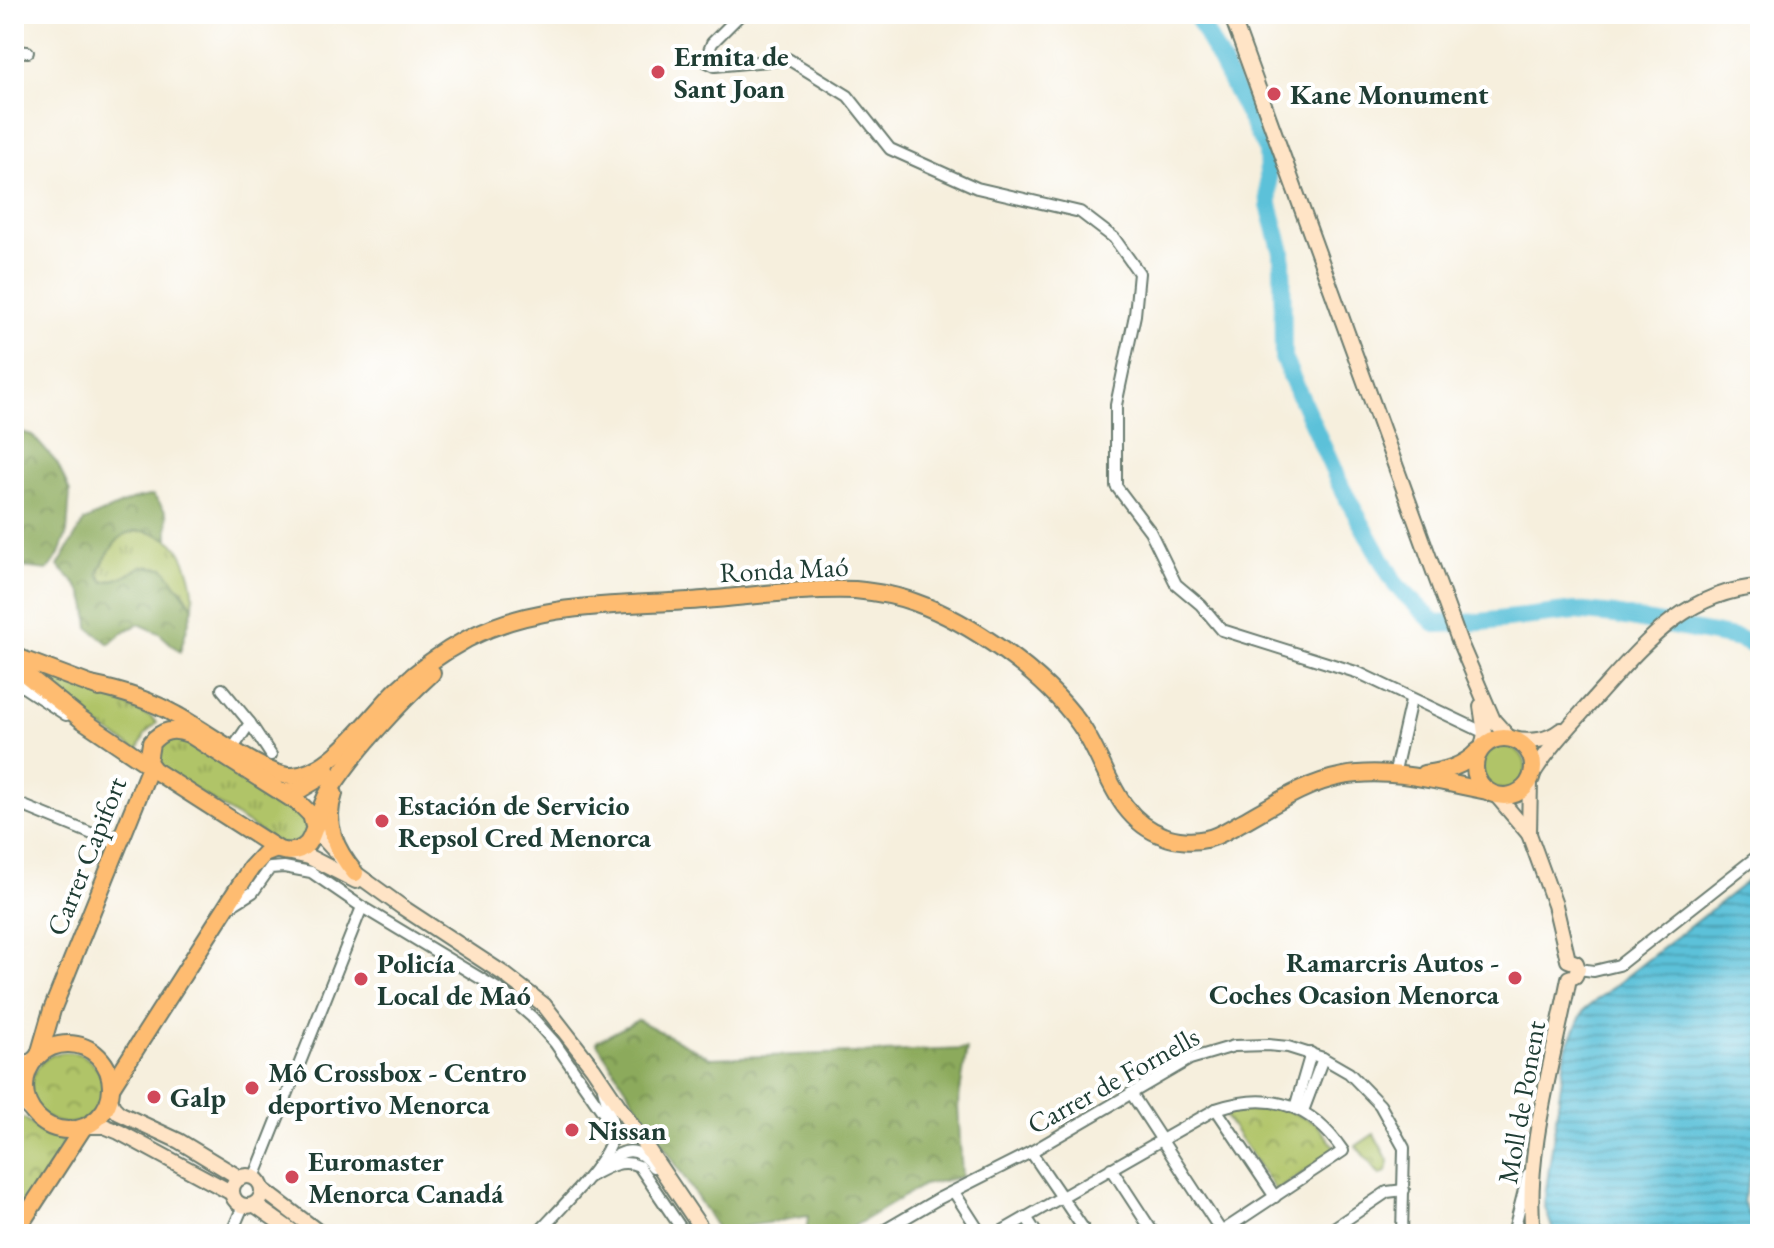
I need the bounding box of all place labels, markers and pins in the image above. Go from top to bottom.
place label: Ermita de Sant Joan [674,38,789,106]
marker: Ermita de Sant Joan [649,63,667,81]
place label: Kane Monument [1290,76,1489,112]
marker: Kane Monument [1265,85,1283,103]
place label: Estación de Servicio Repsol Cred Menorca [398,787,652,855]
marker: Estación de Servicio Repsol Cred Menorca [373,812,391,830]
place label: Ramarcris Autos - Coches Ocasion Menorca [1209,944,1500,1012]
place label: Policía Local de Maó [377,945,531,1013]
marker: Ramarcris Autos - Coches Ocasion Menorca [1506,969,1524,987]
marker: Policía Local de Maó [352,970,370,988]
place label: Mô Crossbox - Centro deportivo Menorca [268,1054,527,1122]
place label: Galp [170,1079,226,1115]
marker: Mô Crossbox - Centro deportivo Menorca [243,1079,261,1097]
marker: Galp [145,1088,163,1106]
place label: Nissan [588,1112,667,1148]
marker: Nissan [563,1121,581,1139]
place label: Euromaster Menorca Canadá [308,1143,504,1211]
marker: Euromaster Menorca Canadá [283,1168,301,1186]

